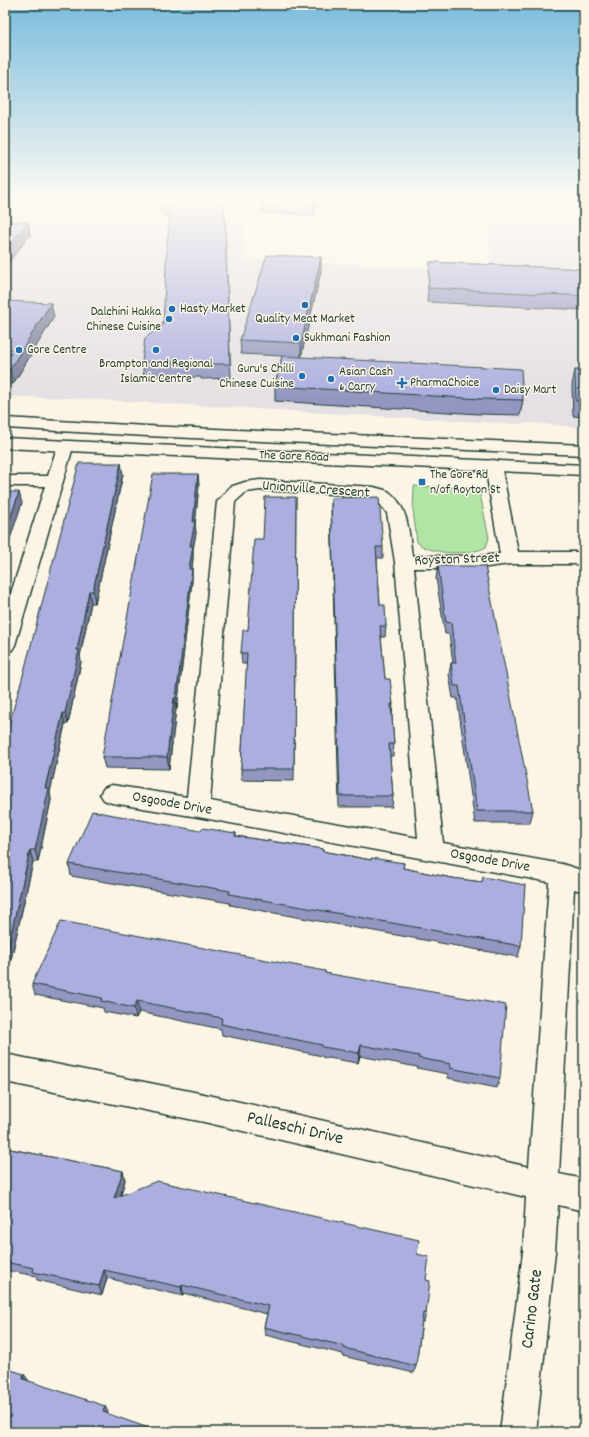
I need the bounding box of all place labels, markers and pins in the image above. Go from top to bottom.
place label: Hasty Market [180,300,246,319]
marker: Quality Meat Market [300,300,310,310]
place label: Dalchini Hakka Chinese Cuisine [86,303,162,337]
marker: Hasty Market [167,304,177,314]
place label: Quality Meat Market [255,310,355,329]
marker: Dalchini Hakka Chinese Cuisine [164,314,174,324]
place label: Sukhmani Fashion [304,329,391,348]
marker: Sukhmani Fashion [291,333,301,343]
place label: Gore Centre [27,341,87,360]
marker: Gore Centre [14,345,24,355]
marker: Brampton and Regional Islamic Centre [151,345,161,355]
place label: Brampton and Regional Islamic Centre [99,355,213,389]
place label: Guru's Chilli Chinese Cuisine [219,360,295,394]
place label: Asian Cash & Carry [339,363,393,397]
marker: Guru's Chilli Chinese Cuisine [297,371,307,381]
marker: Asian Cash & Carry [326,374,336,384]
place label: PharmaChoice [410,374,480,393]
marker: PharmaChoice [397,378,407,388]
place label: Daisy Mart [504,381,556,400]
marker: Daisy Mart [491,385,501,395]
place label: The Gore Rd n/of Royton St [430,466,501,500]
marker: The Gore Rd n/of Royton St [417,477,427,487]

